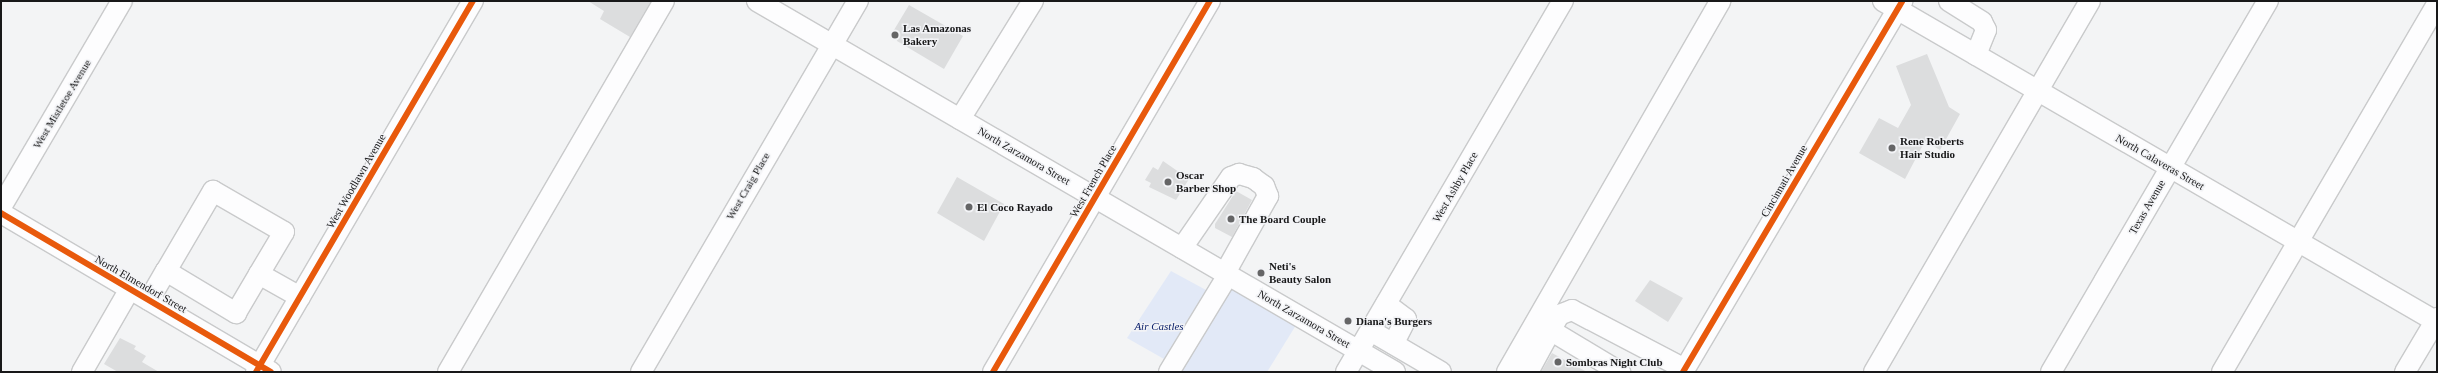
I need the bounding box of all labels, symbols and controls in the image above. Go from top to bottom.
place label: Las Amazonas Bakery [903,22,972,48]
marker: Las Amazonas Bakery [890,30,900,40]
street label: West Mistletoe Avenue [30,57,94,151]
street label: North Zarzamora Street [975,124,1073,188]
street label: West Woodlawn Avenue [323,131,389,231]
street label: North Calaveras Street [2113,131,2207,193]
place label: Rene Roberts Hair Studio [1900,135,1964,161]
street label: West French Place [1067,142,1119,220]
street label: Cincinnati Avenue [1758,142,1810,220]
marker: Rene Roberts Hair Studio [1887,143,1897,153]
street label: West Ashby Place [1429,149,1481,225]
street label: West Craig Place [723,150,773,222]
place label: Oscar Barber Shop [1176,169,1236,195]
marker: Oscar Barber Shop [1163,177,1173,187]
street label: Texas Avenue [2126,177,2168,237]
place label: El Coco Rayado [977,200,1053,214]
marker: El Coco Rayado [964,202,974,212]
place label: The Board Couple [1239,212,1326,226]
marker: The Board Couple [1226,214,1236,224]
street label: North Elmendorf Street [93,252,189,316]
place label: Neti's Beauty Salon [1269,260,1331,286]
marker: Neti's Beauty Salon [1256,268,1266,278]
street label: North Zarzamora Street [1255,287,1353,351]
place label: Diana's Burgers [1356,314,1432,328]
marker: Diana's Burgers [1343,316,1353,326]
park label: Air Castles [1134,319,1184,333]
place label: Sombras Night Club [1566,355,1663,369]
marker: Sombras Night Club [1553,357,1563,367]

